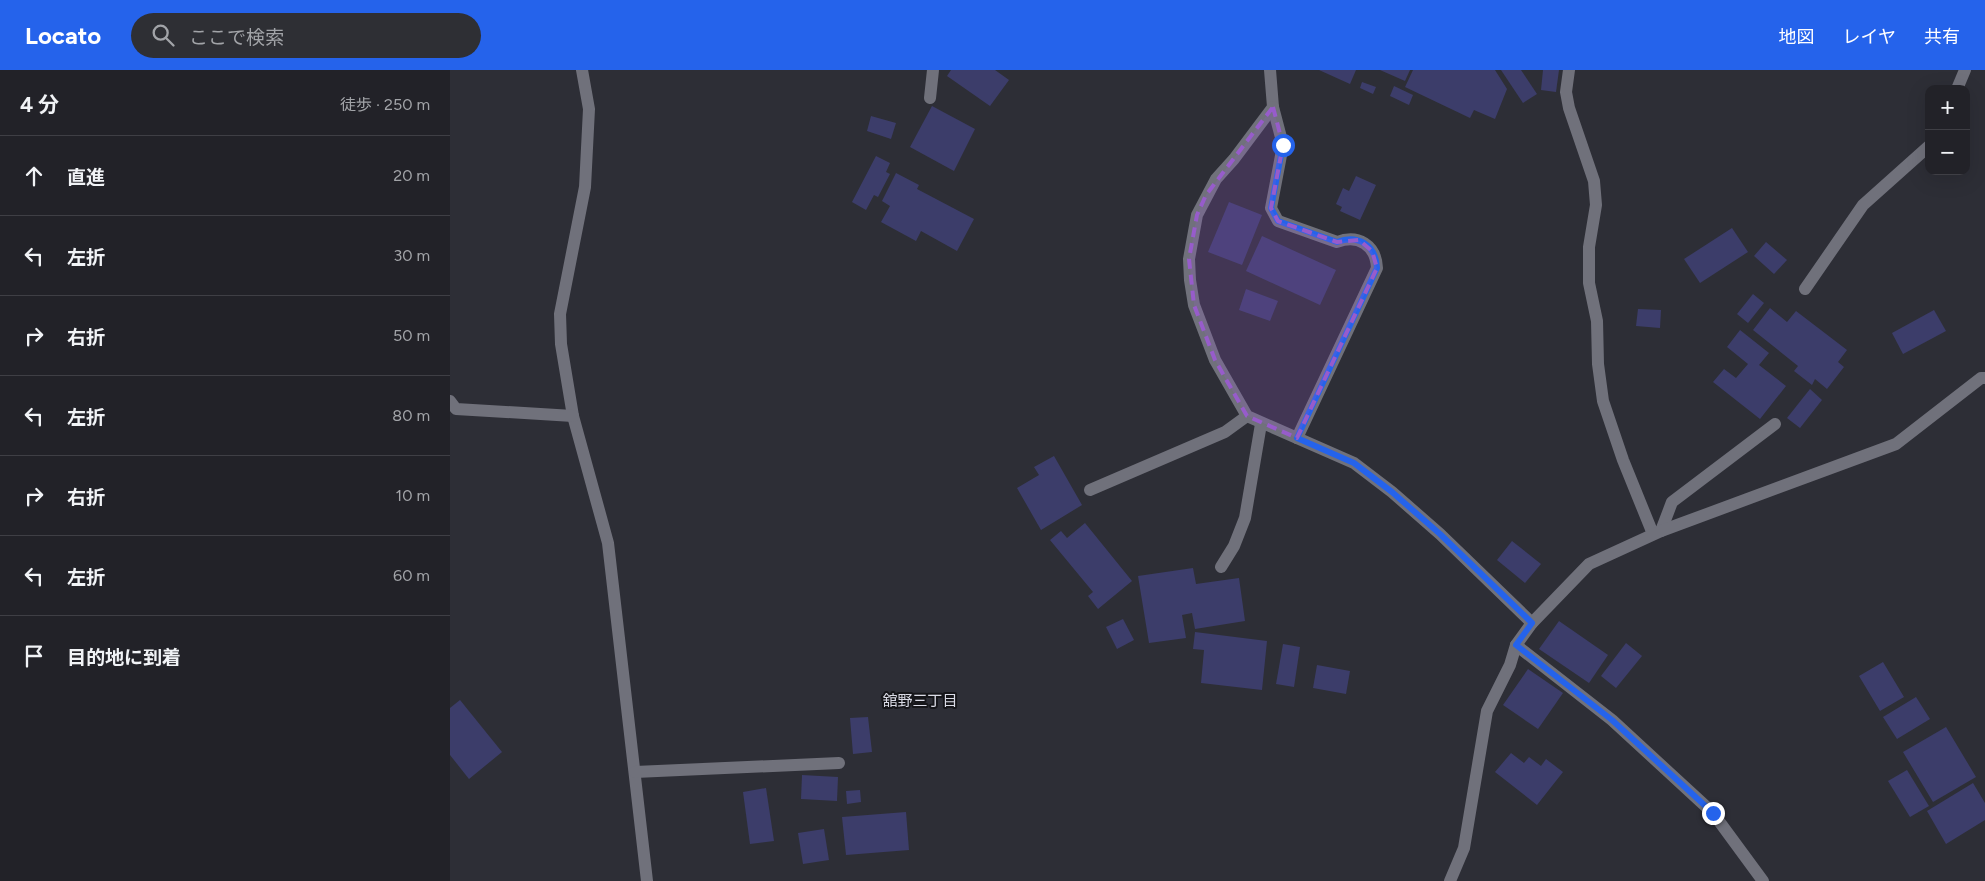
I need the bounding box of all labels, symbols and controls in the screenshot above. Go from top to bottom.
search box [131,13,481,58]
text: Locato [25,21,101,50]
icon: search [149,21,177,49]
text: ここで検索 [189,26,284,49]
text: 地図 [1779,26,1815,48]
text: レイヤ [1843,26,1896,48]
text: 共有 [1924,26,1960,48]
map controls [1925,85,1970,175]
button: + [1925,85,1970,130]
text: 4 分 [20,92,59,117]
text: 徒歩 · 250 m [340,95,430,114]
button: − [1925,130,1970,175]
route start [1272,134,1295,157]
icon: ahead [20,162,48,190]
text: 直進 [67,166,105,189]
text: 20 m [393,166,430,185]
icon: left [20,242,48,270]
text: 左折 [67,246,105,269]
text: 30 m [393,246,430,265]
icon: right [20,322,48,350]
text: 右折 [67,326,105,349]
text: 50 m [393,326,430,345]
icon: left [20,402,48,430]
text: 左折 [67,406,105,429]
text: 80 m [392,406,430,425]
icon: right [20,482,48,510]
text: 右折 [67,486,105,509]
text: 10 m [396,486,430,505]
icon: left [20,562,48,590]
text: 左折 [67,566,105,589]
text: 60 m [393,566,430,585]
icon: arrive [20,642,48,670]
text: 目的地に到着 [67,646,181,669]
district label: 舘野三丁目 [882,692,958,710]
route end [1702,802,1725,825]

